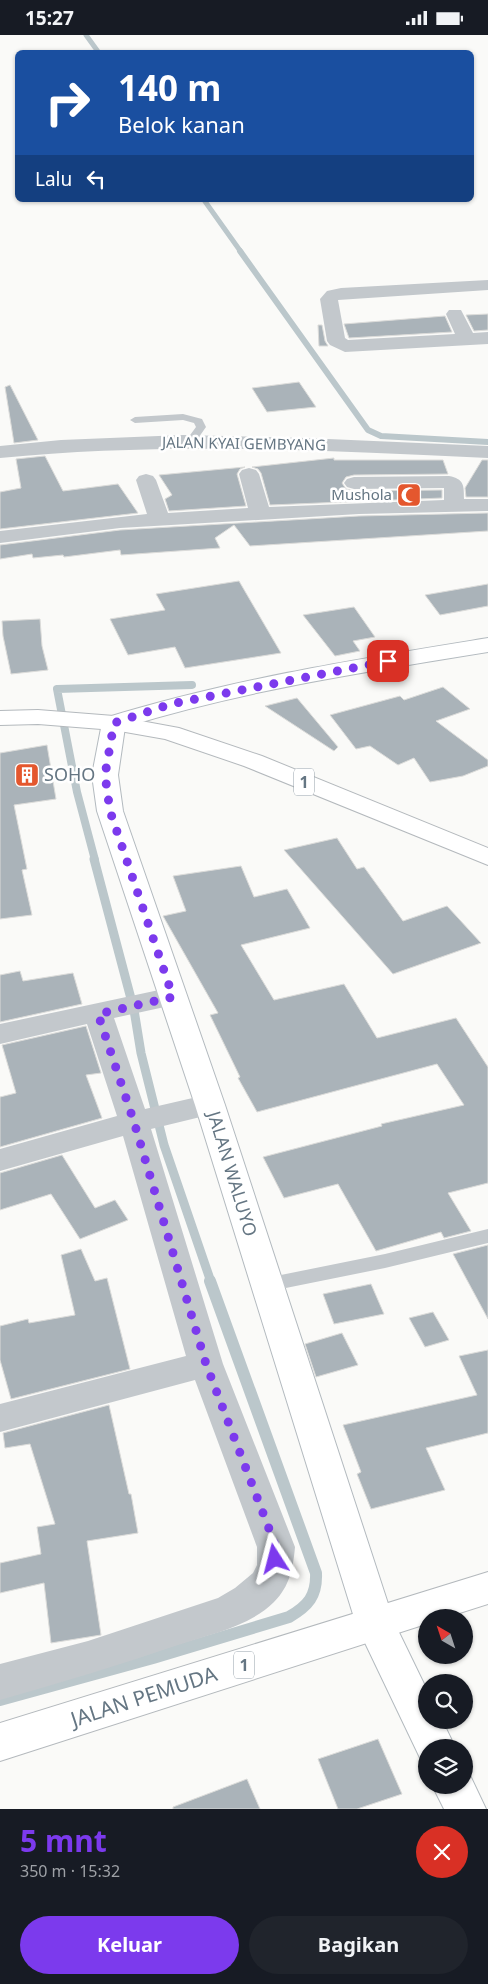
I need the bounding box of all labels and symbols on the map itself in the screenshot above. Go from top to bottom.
street label: JALAN KYAI GEMBYANG [160,432,326,454]
mosque icon: Mushola [396,482,422,508]
place label: Mushola [331,484,392,504]
pin [367,640,409,682]
building icon: SOHO [14,762,40,788]
place label: SOHO [44,762,95,786]
road number: 1 [294,769,314,795]
street label: JALAN WALUYO [202,1106,263,1239]
position arrow [248,1532,300,1584]
north arrow [418,1609,472,1664]
road number: 1 [234,1651,254,1679]
street label: JALAN PEMUDA [65,1659,221,1733]

